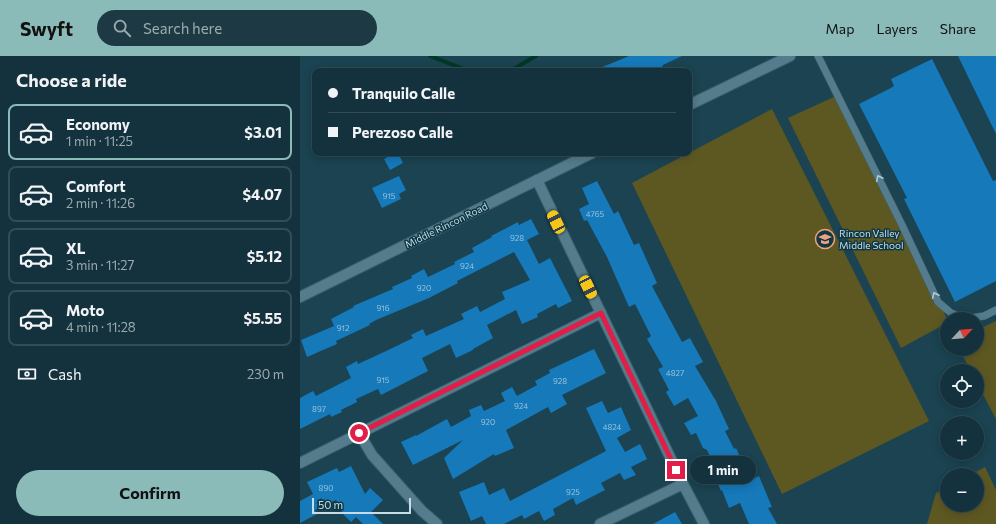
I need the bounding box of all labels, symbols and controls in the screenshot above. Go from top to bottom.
search box [97,10,377,46]
text: Swyft [20,17,73,40]
icon: search [111,17,133,39]
text: Search here [143,19,222,37]
text: Map [826,20,854,37]
text: Layers [876,20,918,37]
text: Share [940,20,976,37]
text: Choose a ride [16,69,127,91]
text: Tranquilo Calle [352,84,455,102]
icon: car [18,114,54,150]
text: Economy [66,115,130,133]
text: $3.01 [244,123,282,141]
text: Perezoso Calle [352,123,453,141]
text: 1 min · 11:25 [66,133,133,149]
one-way arrow [876,174,884,182]
icon: car [18,176,54,212]
text: Comfort [66,177,126,195]
text: $4.07 [242,185,282,203]
house number: 915 [383,191,396,201]
text: 2 min · 11:26 [66,195,135,211]
street label: Middle Rincon Road [403,200,489,250]
car [545,209,567,235]
house number: 4765 [586,209,605,219]
place label: Rincon Valley Middle School [839,227,903,251]
school or university icon: Rincon Valley Middle School [814,228,836,250]
house number: 928 [510,233,524,243]
icon: car [18,238,54,274]
text: XL [66,239,85,257]
text: $5.12 [247,247,282,265]
text: 3 min · 11:27 [66,257,134,273]
house number: 924 [460,261,474,271]
car [577,274,599,300]
house number: 920 [417,283,431,293]
one-way arrow [932,291,940,299]
icon: car [18,300,54,336]
text: Moto [66,301,105,319]
house number: 916 [376,303,390,313]
text: $5.55 [243,309,282,327]
north arrow [940,312,984,356]
map controls [940,312,984,512]
text: 4 min · 11:28 [66,319,136,335]
house number: 912 [337,323,350,333]
icon: cash [16,363,38,385]
button: locate [940,364,984,408]
text: Cash [48,365,82,383]
text: 230 m [247,366,284,382]
house number: 4827 [666,368,684,378]
house number: 915 [377,375,390,385]
house number: 928 [553,376,567,386]
house number: 924 [514,401,528,411]
house number: 897 [312,404,326,414]
button: + [940,416,984,460]
house number: 920 [481,417,495,427]
house number: 4824 [603,422,622,432]
route start [350,424,368,442]
callout: 1 min [690,456,756,484]
route end [667,461,685,479]
text: 1 min [708,462,738,478]
button: − [940,468,984,512]
button: Confirm [16,470,284,516]
house number: 890 [319,483,333,493]
house number: 925 [566,487,580,497]
scale bar [312,496,411,515]
text: 50 m [318,498,343,511]

